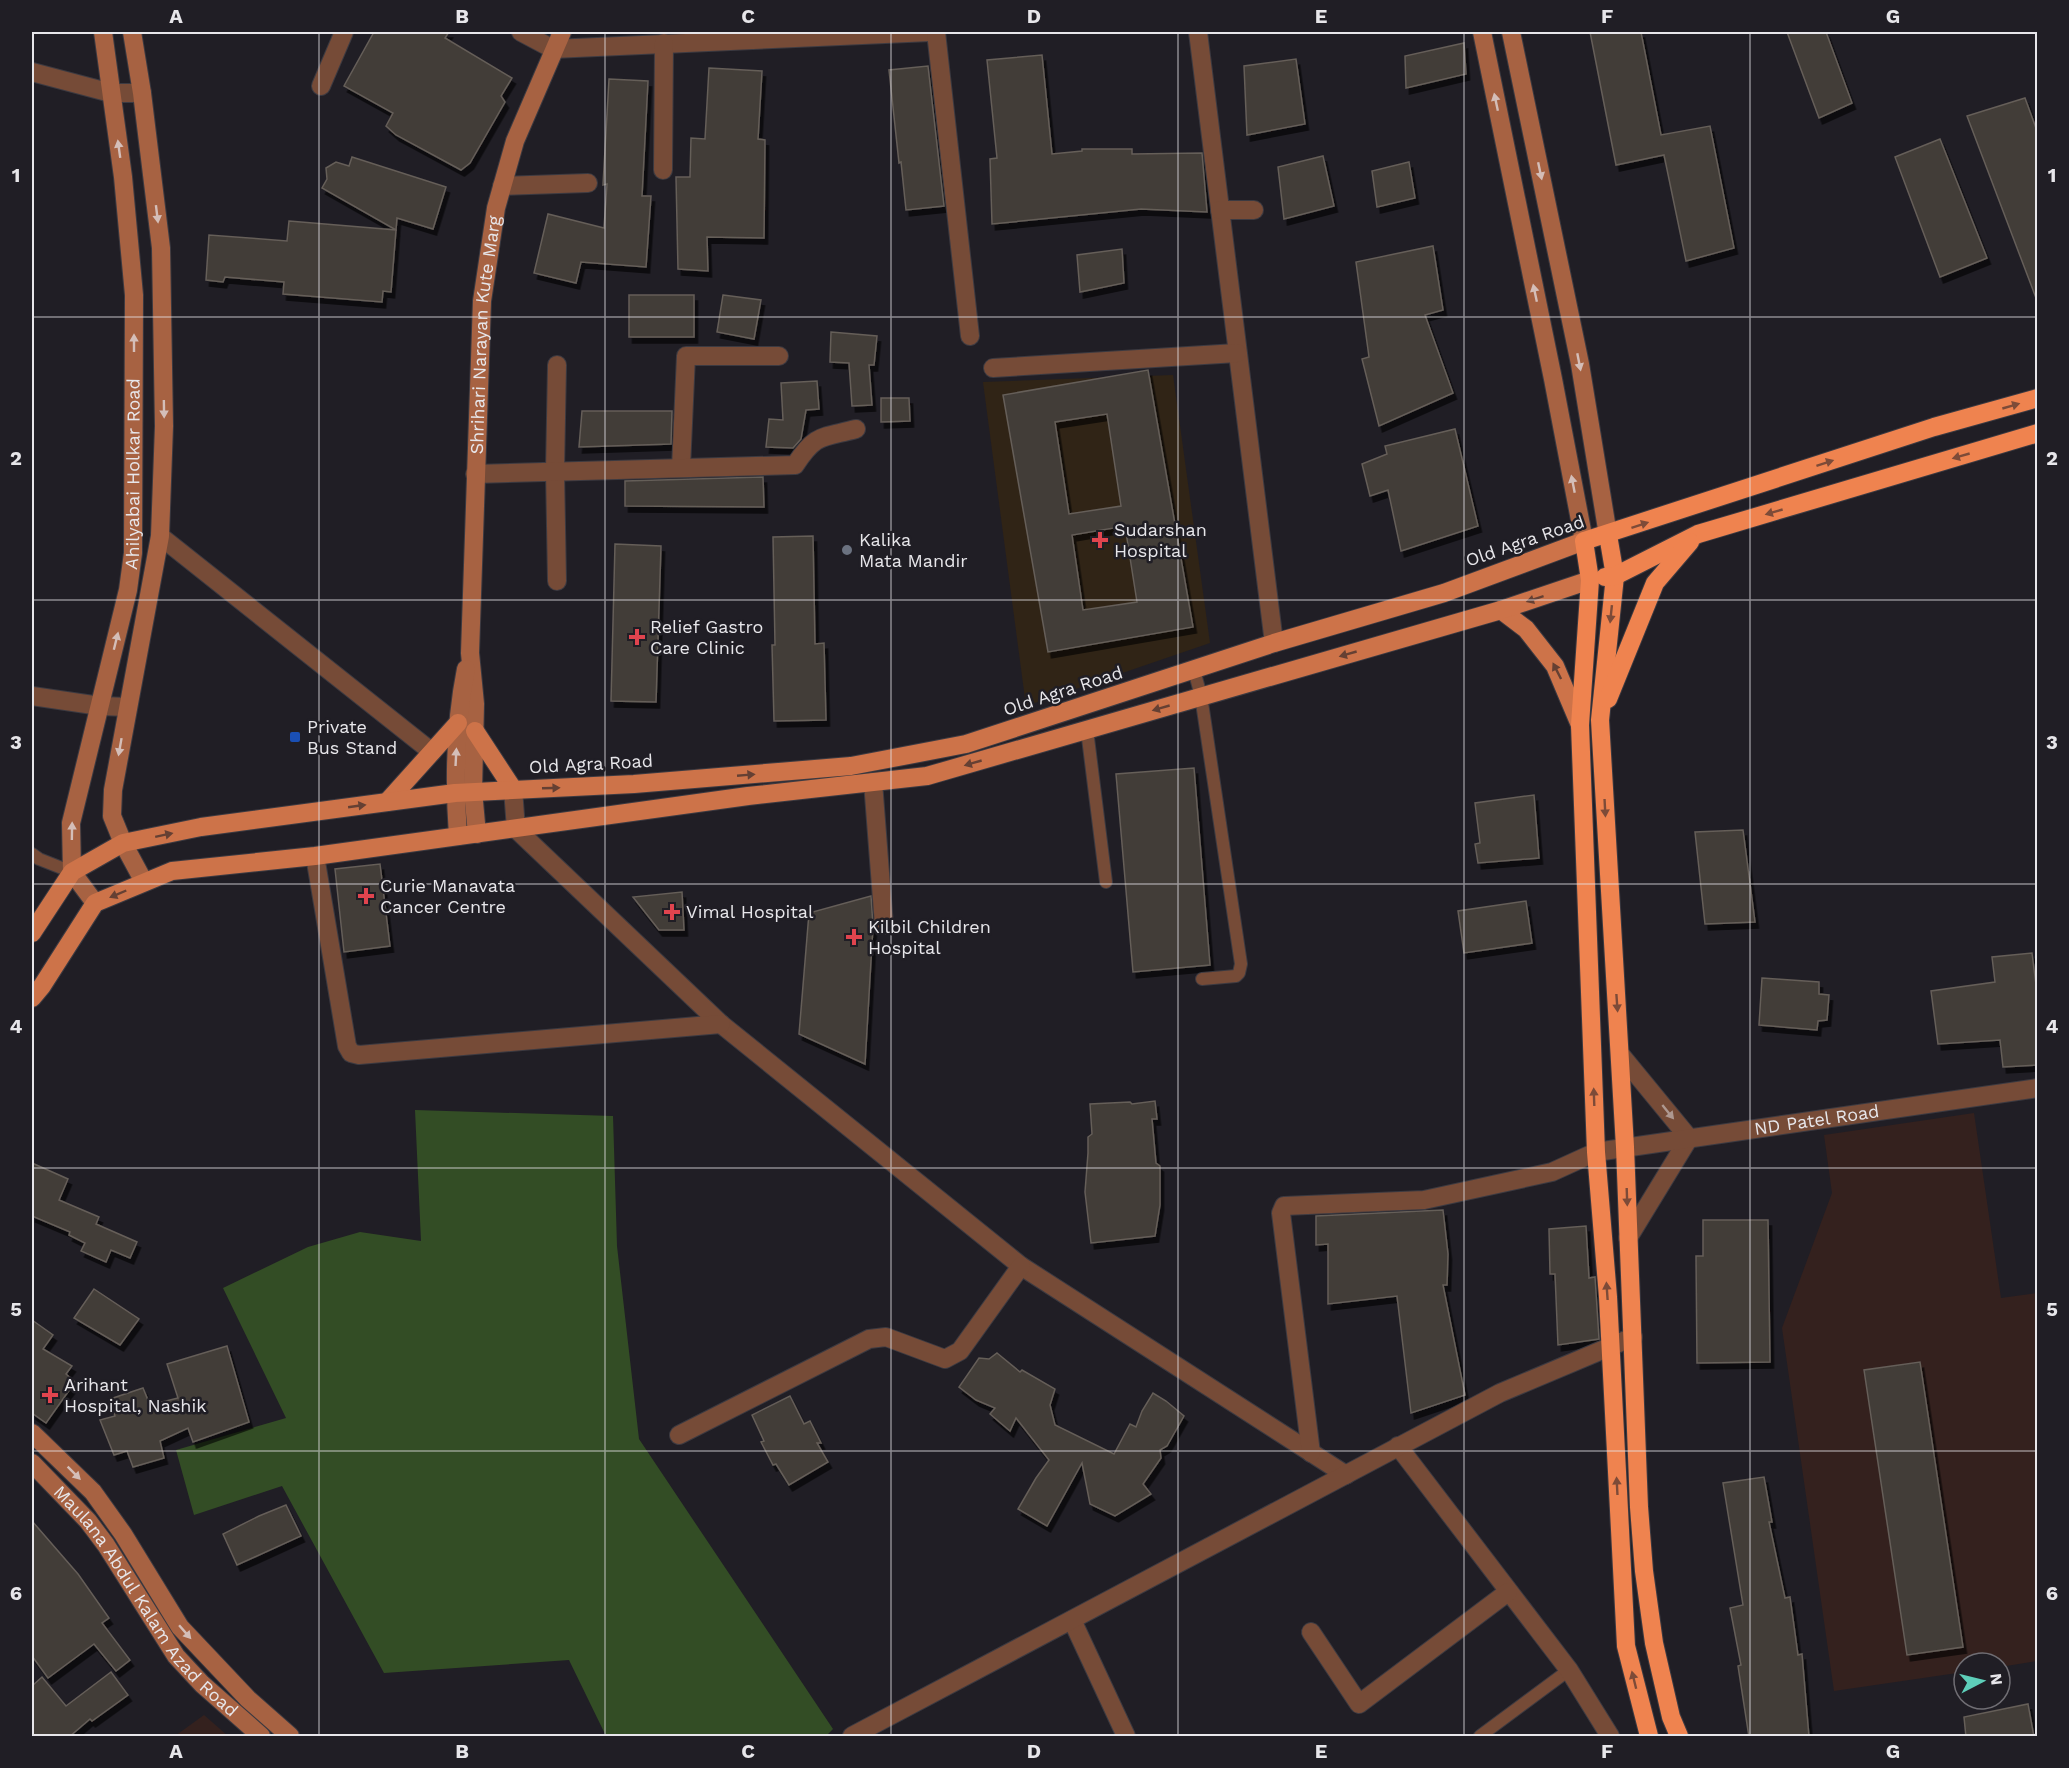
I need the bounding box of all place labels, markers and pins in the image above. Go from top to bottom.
place label: Sudarshan Hospital [1114,519,1207,561]
place label: Kalika Mata Mandir [859,529,968,571]
marker: Sudarshan Hospital [1091,531,1109,549]
marker: Kalika Mata Mandir [840,543,854,557]
place label: Relief Gastro Care Clinic [650,616,763,658]
marker: Relief Gastro Care Clinic [628,628,646,646]
place label: Private Bus Stand [307,716,397,758]
marker: Private Bus Stand [288,730,302,744]
place label: Curie Manavata Cancer Centre [380,875,515,917]
marker: Curie Manavata Cancer Centre [357,887,375,905]
place label: Vimal Hospital [686,901,814,922]
marker: Vimal Hospital [663,903,681,921]
place label: Kilbil Children Hospital [868,916,991,958]
marker: Kilbil Children Hospital [845,928,863,946]
place label: Arihant Hospital, Nashik [64,1374,207,1416]
marker: Arihant Hospital, Nashik [41,1386,59,1404]

